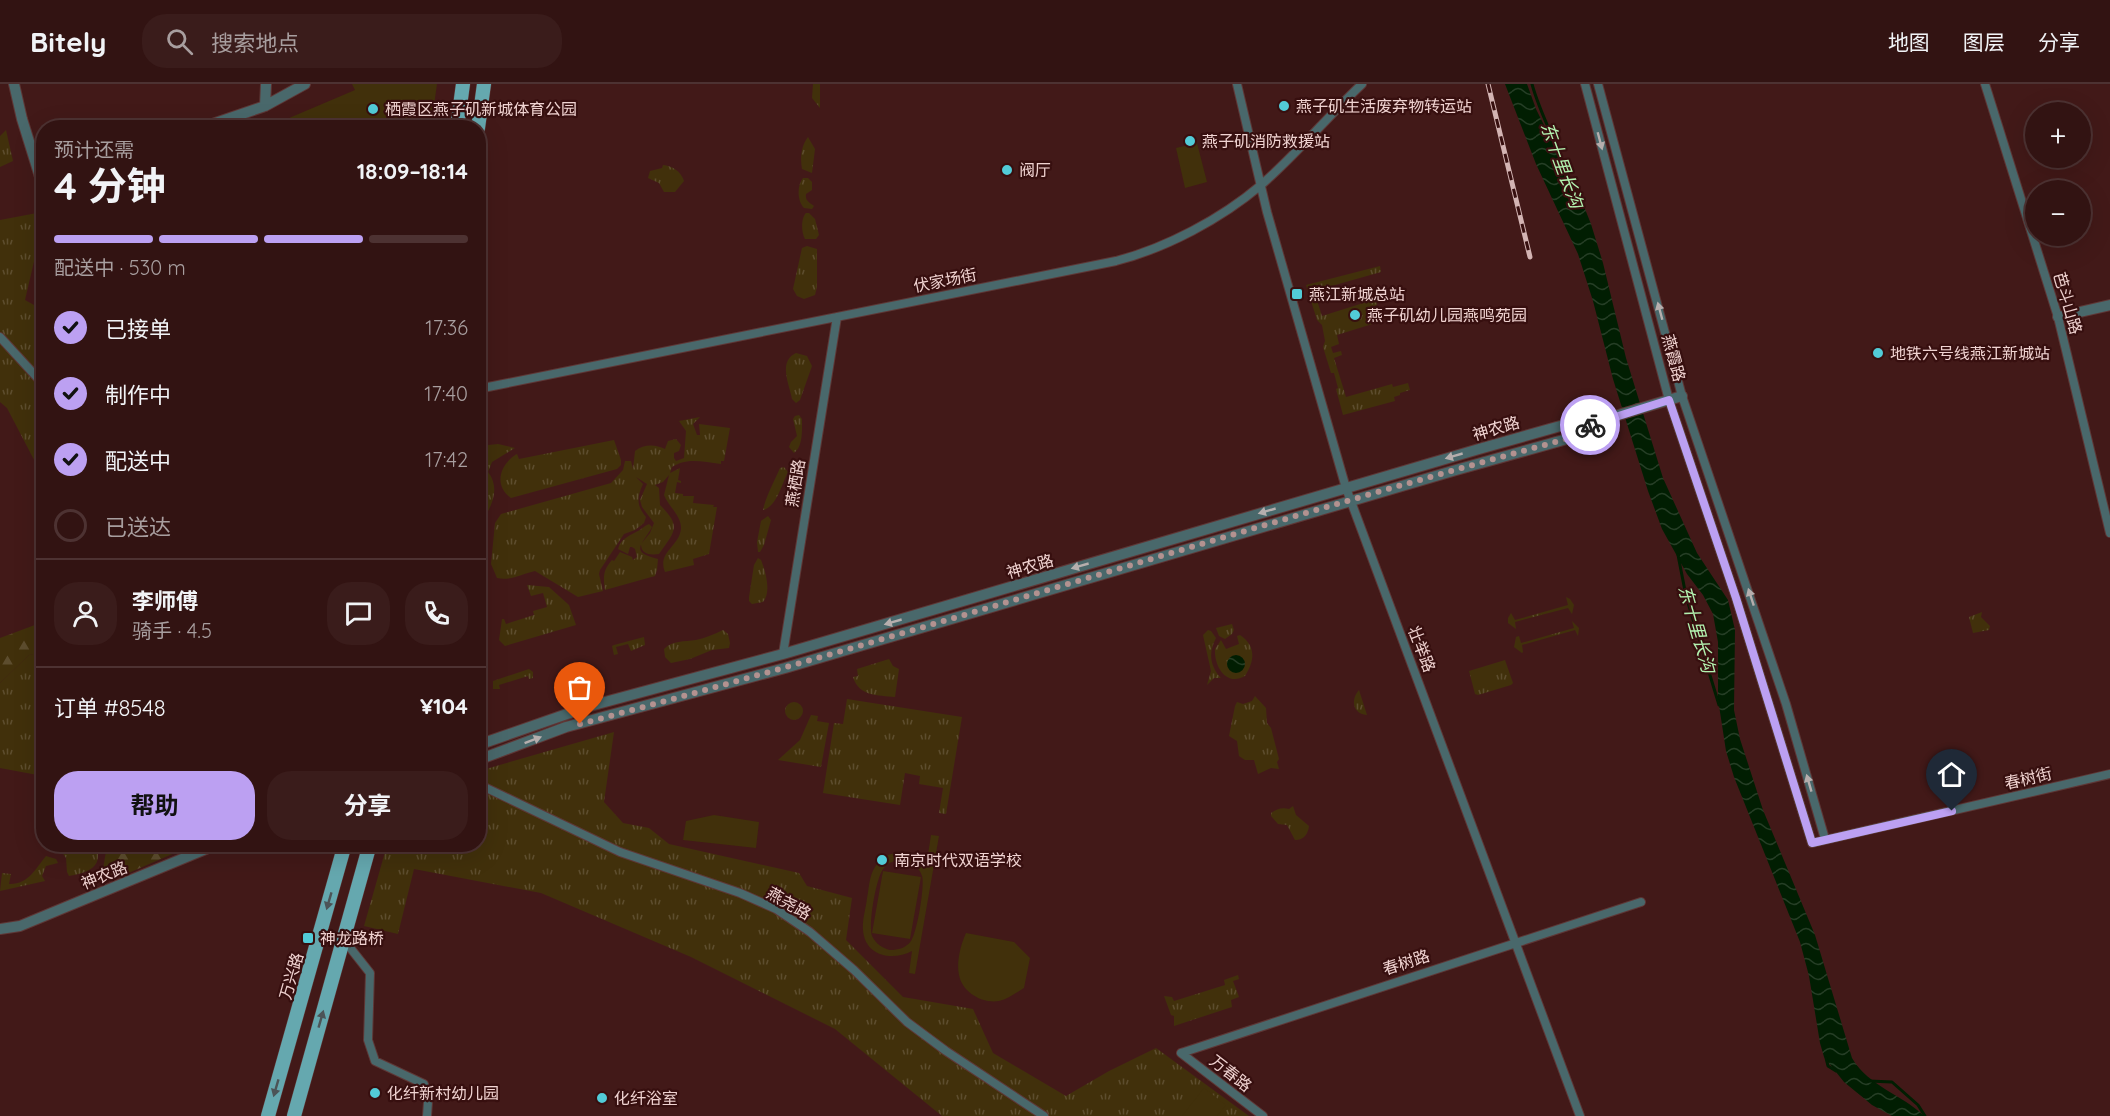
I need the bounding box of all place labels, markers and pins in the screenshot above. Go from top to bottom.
place label: 燕子矶生活废弃物转运站 [1296,96,1472,116]
place label: 栖霞区燕子矶新城体育公园 [385,99,577,119]
marker: 燕子矶生活废弃物转运站 [1277,99,1291,113]
marker: 栖霞区燕子矶新城体育公园 [366,102,380,116]
place label: 燕子矶消防救援站 [1202,131,1330,151]
marker: 燕子矶消防救援站 [1183,134,1197,148]
place label: 阀厅 [1019,160,1051,180]
marker: 阀厅 [1000,163,1014,177]
place label: 燕江新城总站 [1309,284,1405,304]
marker: 燕江新城总站 [1290,287,1304,301]
place label: 燕子矶幼儿园燕鸣苑园 [1367,305,1527,325]
marker: 燕子矶幼儿园燕鸣苑园 [1348,308,1362,322]
place label: 地铁六号线燕江新城站 [1890,343,2050,363]
marker: 地铁六号线燕江新城站 [1871,346,1885,360]
pin [554,662,605,724]
pin [1926,749,1977,811]
place label: 南京时代双语学校 [894,850,1022,870]
marker: 南京时代双语学校 [875,853,889,867]
place label: 神龙路桥 [320,928,384,948]
marker: 神龙路桥 [301,931,315,945]
place label: 化纤新村幼儿园 [387,1083,499,1103]
marker: 化纤新村幼儿园 [368,1086,382,1100]
place label: 化纤浴室 [614,1088,678,1108]
marker: 化纤浴室 [595,1091,609,1105]

